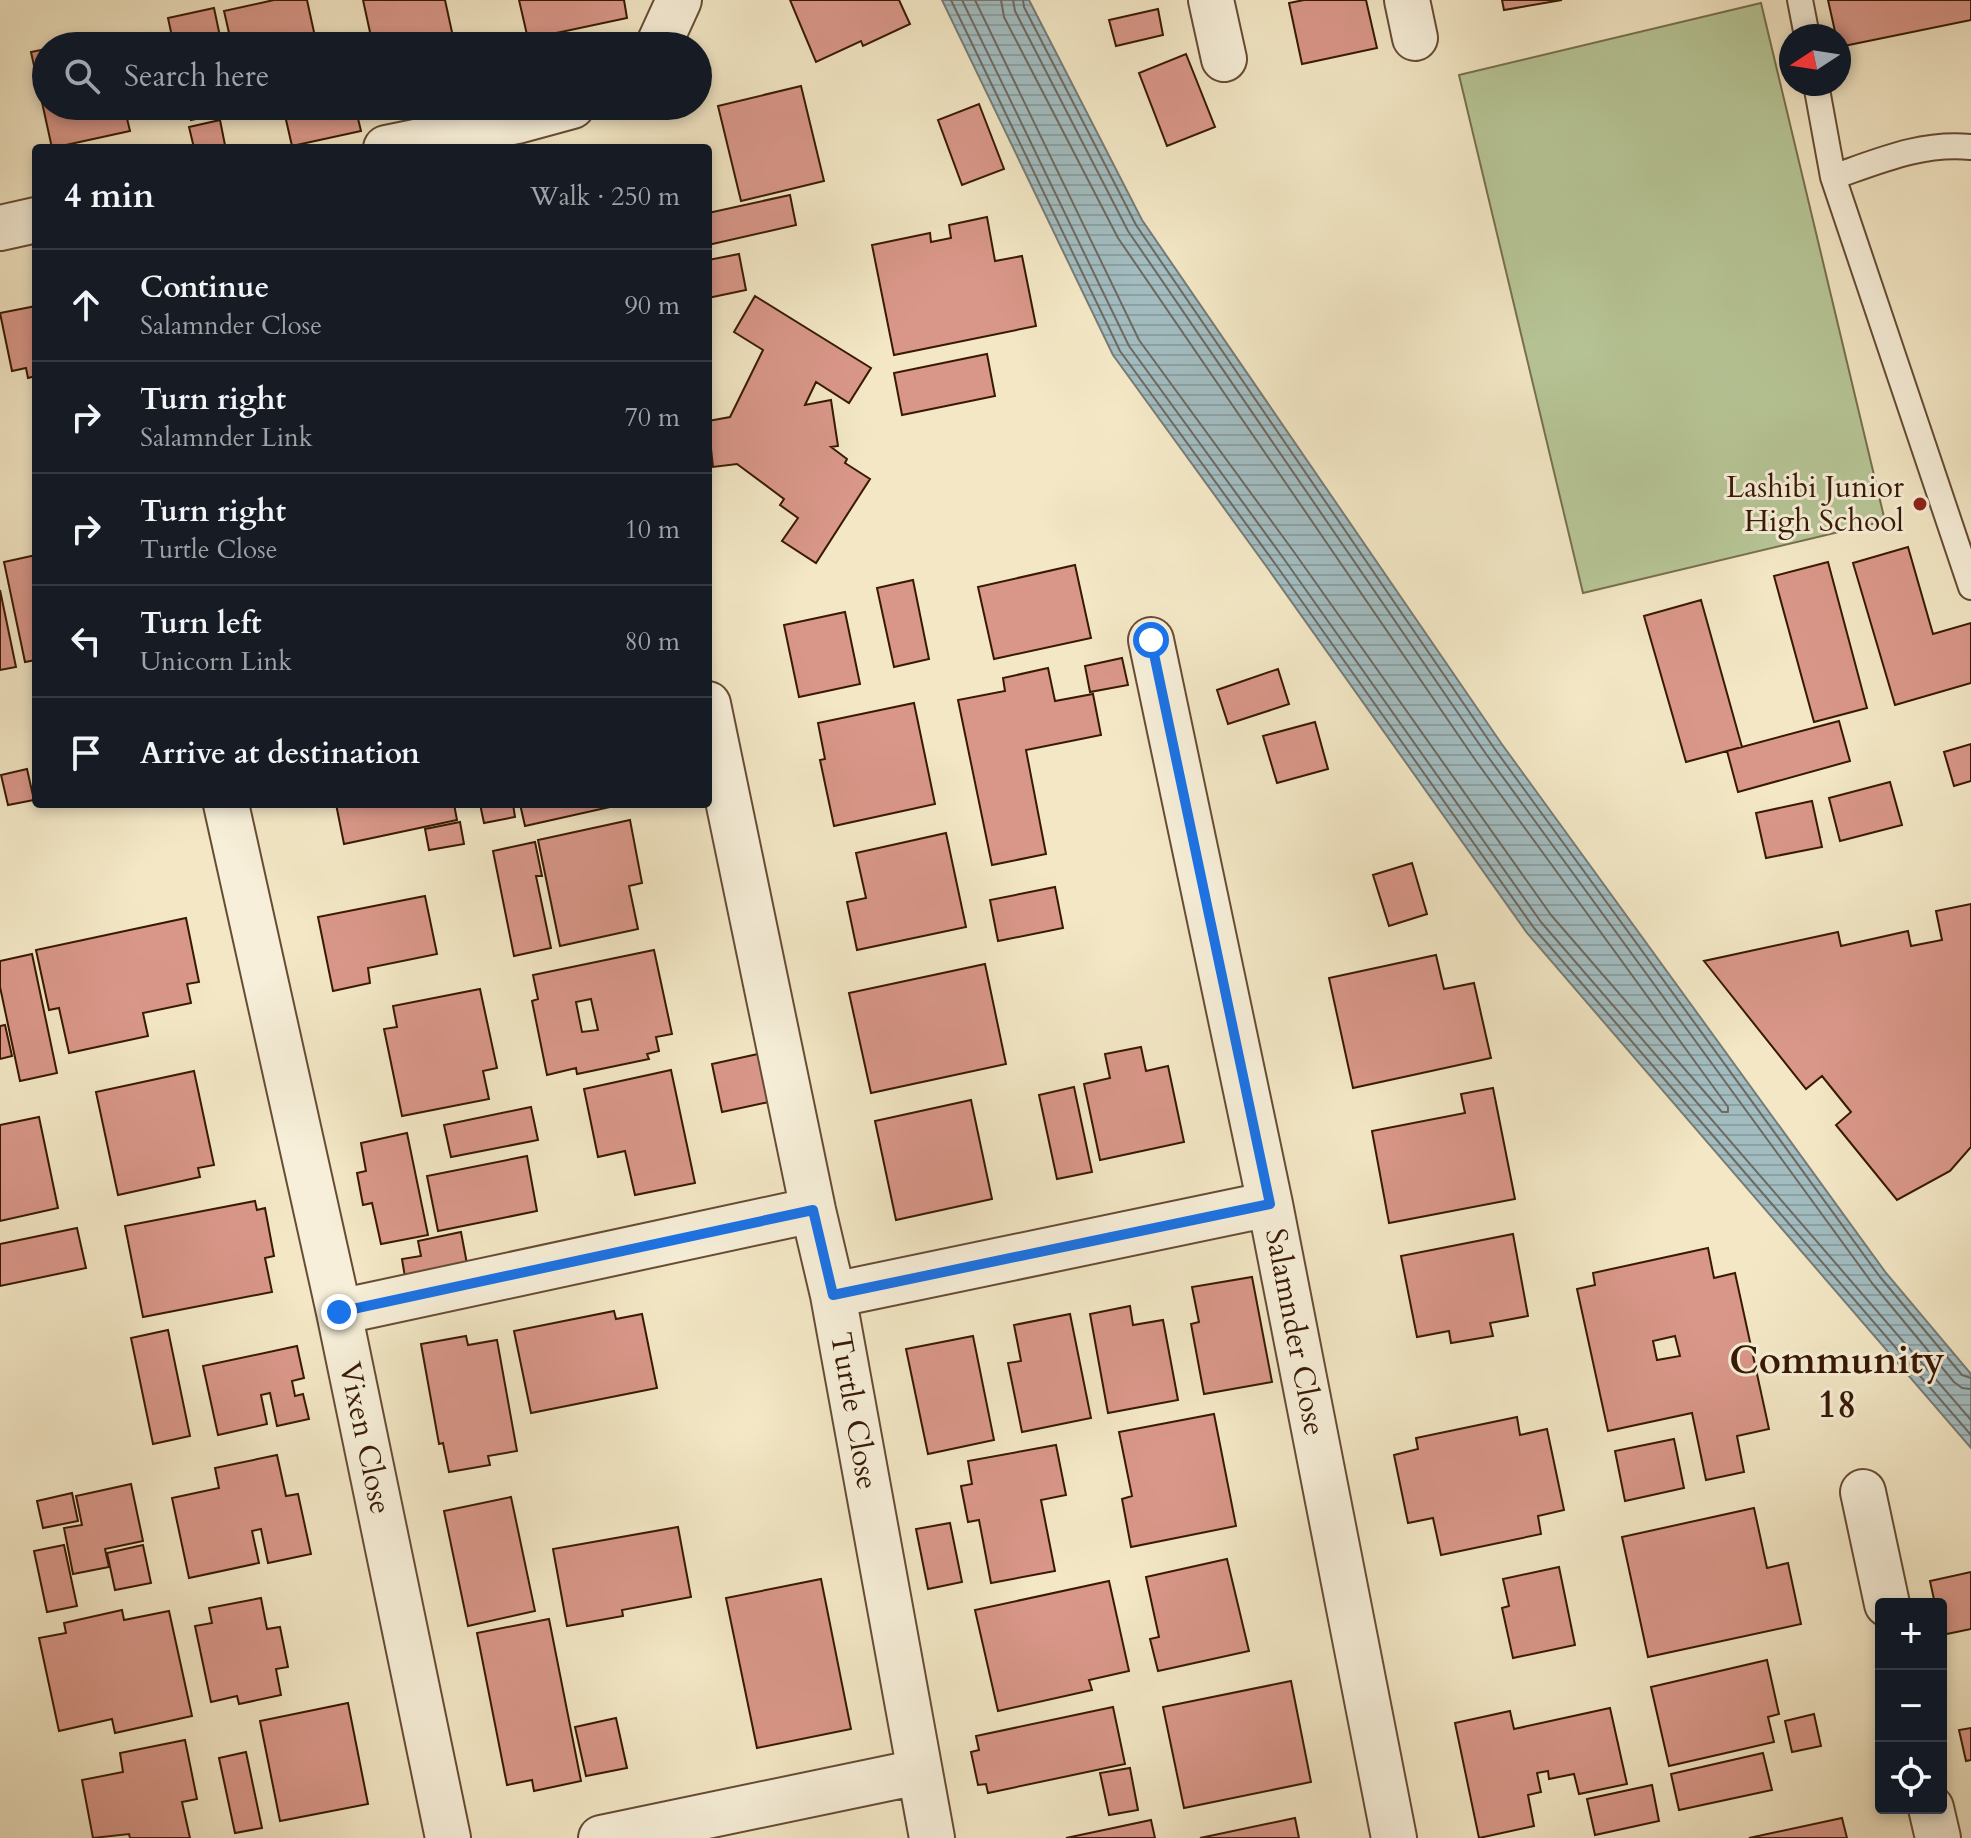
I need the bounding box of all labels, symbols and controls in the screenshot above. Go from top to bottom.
north arrow [1779,24,1851,96]
search box [32,32,712,120]
icon: search [60,54,104,98]
text: Search here [124,56,269,97]
text: 4 min [64,173,155,219]
text: Walk · 250 m [530,179,680,214]
text: Continue [140,267,269,308]
icon: ahead [64,283,108,327]
text: 90 m [624,288,680,323]
text: Salamnder Close [140,308,322,343]
text: Turn right [140,379,286,420]
icon: right [64,395,108,439]
text: 70 m [624,400,680,435]
text: Salamnder Link [140,420,313,455]
place label: Lashibi Junior High School [1726,467,1904,542]
text: Turn right [140,491,286,532]
marker: Lashibi Junior High School [1911,495,1929,513]
icon: right [64,507,108,551]
text: 10 m [624,512,680,547]
text: Turtle Close [140,532,278,567]
text: Turn left [140,603,262,644]
icon: left [64,619,108,663]
route start [1133,622,1169,658]
text: 80 m [624,624,680,659]
text: Unicorn Link [140,644,292,679]
icon: arrive [64,731,108,775]
text: Arrive at destination [140,733,420,774]
street label: Salamnder Close [1255,1225,1335,1439]
route end [321,1294,357,1330]
street label: Turtle Close [820,1329,888,1493]
district label: Community 18 [1729,1335,1945,1431]
street label: Vixen Close [329,1358,401,1518]
map controls [1875,1598,1947,1814]
button: + [1875,1598,1947,1670]
button: − [1875,1670,1947,1742]
button: locate [1875,1742,1947,1814]

